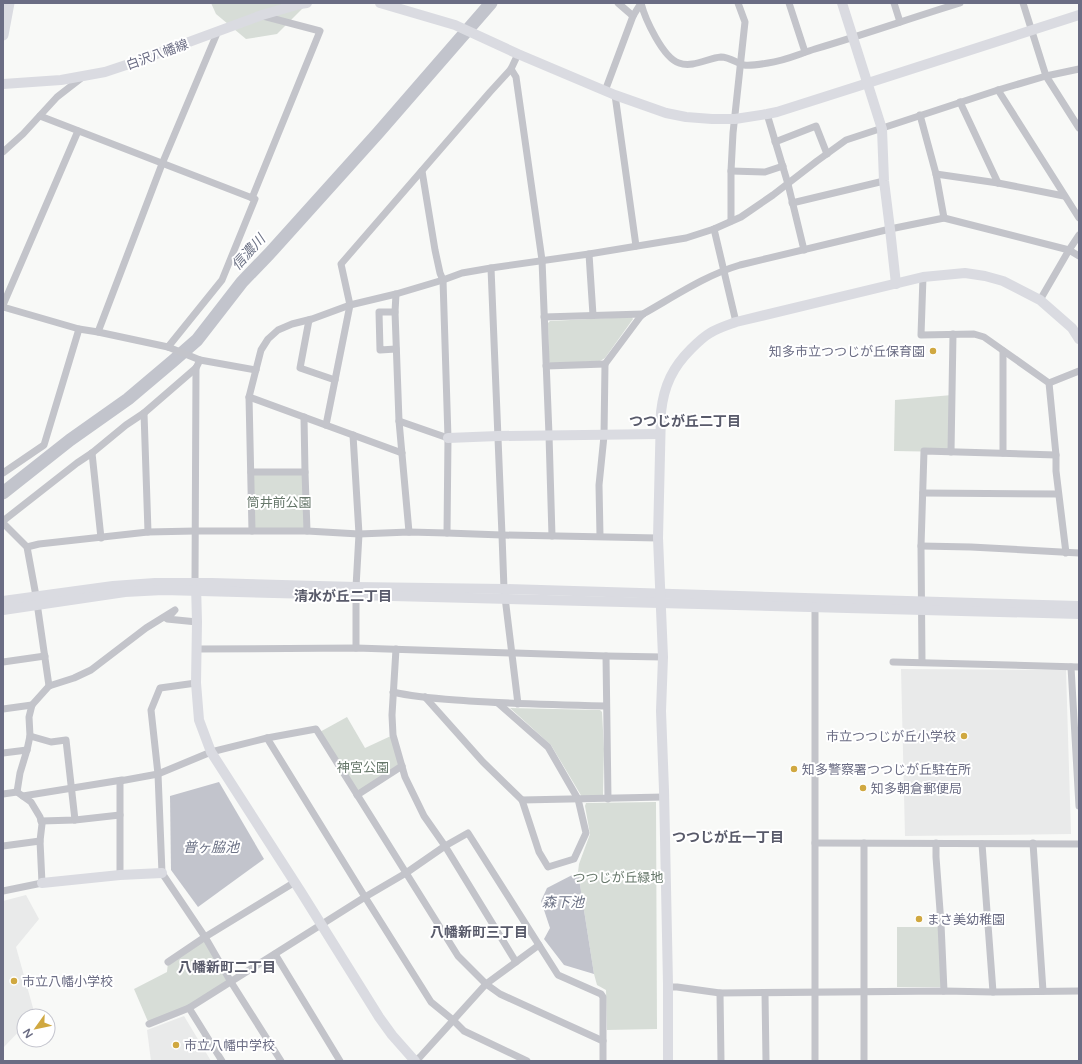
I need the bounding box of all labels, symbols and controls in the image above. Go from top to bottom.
street label: 白沢八幡線 [124,36,191,74]
water label: 信濃川 [228,230,270,274]
place label: 知多市立つつじが丘保育園 [769,344,925,360]
marker: 知多市立つつじが丘保育園 [928,346,938,356]
district label: つつじが丘二丁目 [629,413,741,430]
park label: 筒井前公園 [246,495,312,511]
district label: 清水が丘二丁目 [294,588,392,605]
place label: 市立つつじが丘小学校 [826,729,956,745]
marker: 市立つつじが丘小学校 [959,731,969,741]
park label: 神宮公園 [337,760,389,776]
place label: 知多警察署つつじが丘駐在所 [802,762,971,778]
marker: 知多警察署つつじが丘駐在所 [789,764,799,774]
place label: 知多朝倉郵便局 [871,781,962,797]
marker: 知多朝倉郵便局 [858,783,868,793]
district label: つつじが丘一丁目 [672,829,784,846]
water label: 普ヶ脇池 [183,839,241,856]
park label: つつじが丘緑地 [572,870,664,886]
water label: 森下池 [542,894,586,911]
place label: まさ美幼稚園 [927,912,1005,928]
marker: まさ美幼稚園 [914,914,924,924]
district label: 八幡新町三丁目 [430,924,528,941]
district label: 八幡新町二丁目 [178,959,276,976]
place label: 市立八幡小学校 [22,974,113,990]
marker: 市立八幡小学校 [9,976,19,986]
north arrow [16,1008,56,1048]
text: N [20,1026,36,1040]
place label: 市立八幡中学校 [184,1038,275,1054]
marker: 市立八幡中学校 [171,1040,181,1050]

